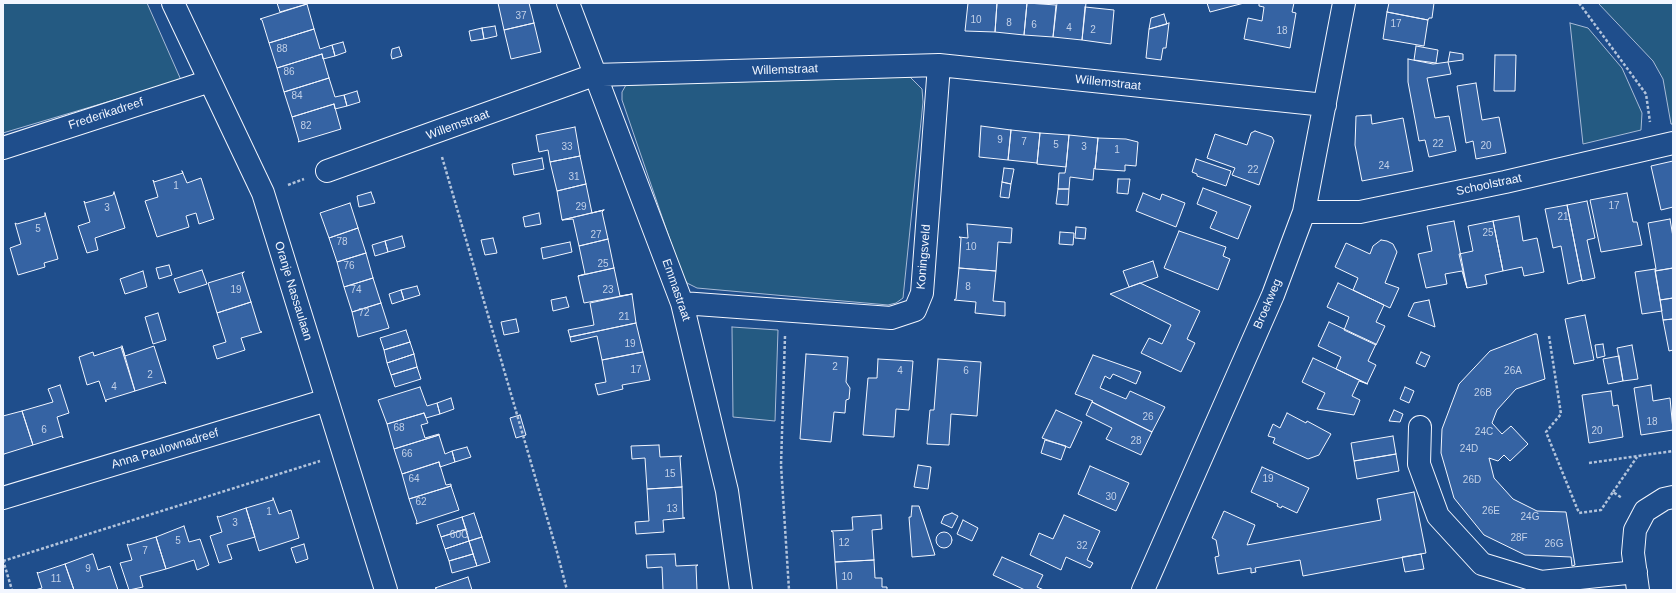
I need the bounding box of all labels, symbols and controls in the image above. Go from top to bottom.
house number: 37 [515,10,527,22]
house number: 10 [970,14,982,26]
house number: 8 [1006,17,1012,29]
house number: 17 [1390,18,1402,30]
house number: 6 [1031,19,1037,31]
house number: 4 [1066,22,1072,34]
house number: 2 [1090,24,1096,36]
house number: 18 [1276,25,1288,37]
house number: 88 [276,43,288,55]
street label: Willemstraat [752,62,818,78]
house number: 86 [283,66,295,78]
street label: Willemstraat [1074,72,1142,94]
house number: 84 [291,90,303,102]
street label: Frederikadreef [67,95,145,133]
street label: Willemstraat [425,107,491,143]
house number: 82 [300,120,312,132]
house number: 9 [997,134,1003,146]
house number: 7 [1021,136,1027,148]
house number: 22 [1432,138,1444,150]
house number: 5 [1053,139,1059,151]
house number: 20 [1480,140,1492,152]
house number: 33 [561,141,573,153]
house number: 3 [1081,141,1087,153]
house number: 1 [1114,144,1120,156]
house number: 24 [1378,160,1390,172]
house number: 22 [1247,164,1259,176]
house number: 31 [568,171,580,183]
street label: Schoolstraat [1455,171,1523,199]
house number: 1 [173,180,179,192]
house number: 17 [1608,200,1620,212]
house number: 29 [575,201,587,213]
house number: 3 [104,202,110,214]
house number: 21 [1557,211,1569,223]
house number: 5 [35,223,41,235]
street label: Koningsveld [914,224,934,290]
house number: 25 [1482,227,1494,239]
house number: 27 [590,229,602,241]
house number: 78 [336,236,348,248]
street label: Oranje Nassaulaan [271,240,315,342]
house number: 10 [965,241,977,253]
street label: Emmastraat [659,257,693,323]
house number: 25 [597,258,609,270]
house number: 76 [343,260,355,272]
street label: Broekweg [1251,277,1285,331]
house number: 8 [965,281,971,293]
house number: 19 [230,284,242,296]
house number: 74 [350,284,362,296]
house number: 23 [602,284,614,296]
house number: 72 [358,307,370,319]
house number: 21 [618,311,630,323]
house number: 19 [624,338,636,350]
house number: 2 [832,361,838,373]
house number: 17 [630,364,642,376]
house number: 4 [897,365,903,377]
house number: 6 [963,365,969,377]
house number: 26A [1504,365,1522,377]
house number: 2 [147,369,153,381]
house number: 4 [111,381,117,393]
house number: 26B [1474,387,1492,399]
house number: 26 [1142,411,1154,423]
house number: 18 [1646,416,1658,428]
house number: 68 [393,422,405,434]
house number: 6 [41,424,47,436]
house number: 20 [1591,425,1603,437]
street label: Anna Paulownadreef [110,426,220,472]
house number: 24C [1475,426,1493,438]
house number: 28 [1130,435,1142,447]
house number: 24D [1460,443,1478,455]
house number: 66 [401,448,413,460]
house number: 15 [664,468,676,480]
house number: 64 [408,473,420,485]
house number: 19 [1262,473,1274,485]
house number: 26D [1463,474,1481,486]
house number: 30 [1105,491,1117,503]
house number: 62 [415,496,427,508]
house number: 13 [666,503,678,515]
house number: 26E [1482,505,1500,517]
house number: 1 [266,506,272,518]
house number: 24G [1521,511,1539,523]
house number: 3 [232,517,238,529]
house number: 60C [450,529,468,541]
house number: 28F [1510,532,1528,544]
house number: 5 [175,535,181,547]
house number: 12 [838,537,850,549]
house number: 26G [1545,538,1563,550]
house number: 32 [1076,540,1088,552]
house number: 7 [142,545,148,557]
house number: 9 [85,563,91,575]
house number: 10 [841,571,853,583]
house number: 11 [51,573,61,585]

